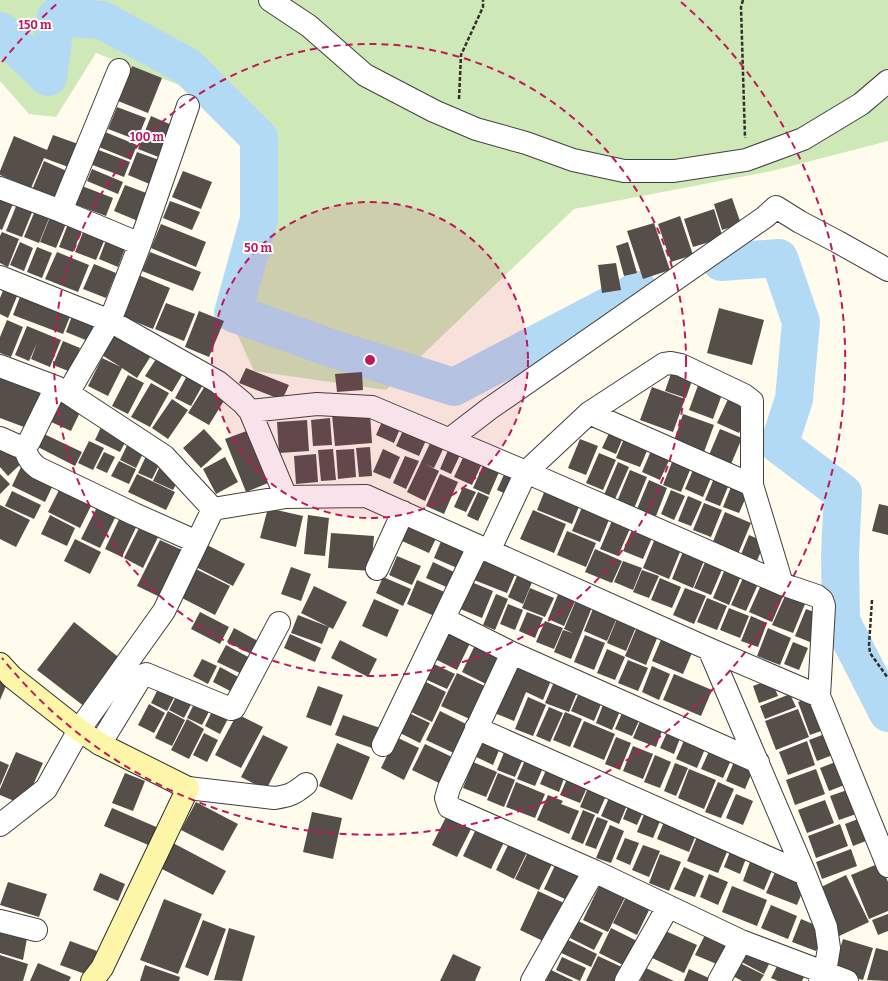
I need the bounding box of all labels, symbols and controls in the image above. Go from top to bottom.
text: 150 m [19,18,52,32]
text: 100 m [130,130,165,144]
text: 50 m [244,241,272,255]
centre of rings [363,353,377,367]

